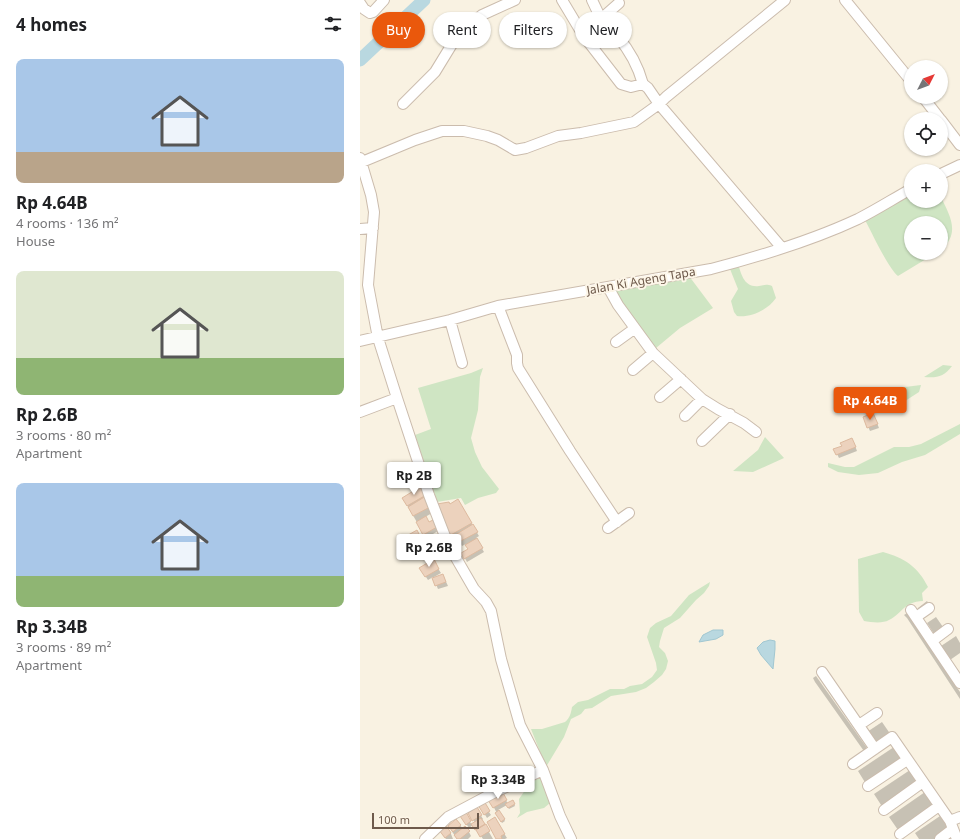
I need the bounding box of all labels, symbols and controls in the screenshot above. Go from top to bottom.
chip: Buy [372,12,425,48]
chip: Rent [433,12,491,48]
chip: Filters [499,12,567,48]
chip: New [575,12,632,48]
text: 4 homes [16,13,87,36]
icon: filters [322,13,344,35]
north arrow [904,60,948,104]
map controls [904,60,948,260]
icon: home [144,85,216,157]
button: locate [904,112,948,156]
button: + [904,164,948,208]
text: Rp 4.64B [16,191,88,214]
text: 4 rooms · 136 m² [16,214,119,232]
button: − [904,216,948,260]
text: House [16,232,55,250]
street label: Jalan Ki Ageng Tapa [584,263,697,299]
icon: home [144,297,216,369]
pin: Rp 4.64B [829,387,911,421]
text: Rp 4.64B [843,391,897,409]
text: Rp 2.6B [16,403,78,426]
text: 3 rooms · 80 m² [16,426,111,444]
text: Apartment [16,444,82,462]
pin: Rp 2B [386,462,442,496]
text: Rp 2B [396,466,432,484]
icon: home [144,509,216,581]
pin: Rp 2.6B [392,534,466,568]
text: Rp 2.6B [405,538,453,556]
text: Rp 3.34B [16,615,88,638]
text: 3 rooms · 89 m² [16,638,111,656]
text: Apartment [16,656,82,674]
pin: Rp 3.34B [457,766,539,800]
text: Rp 3.34B [471,770,525,788]
scale bar [372,811,479,830]
text: 100 m [378,812,410,827]

